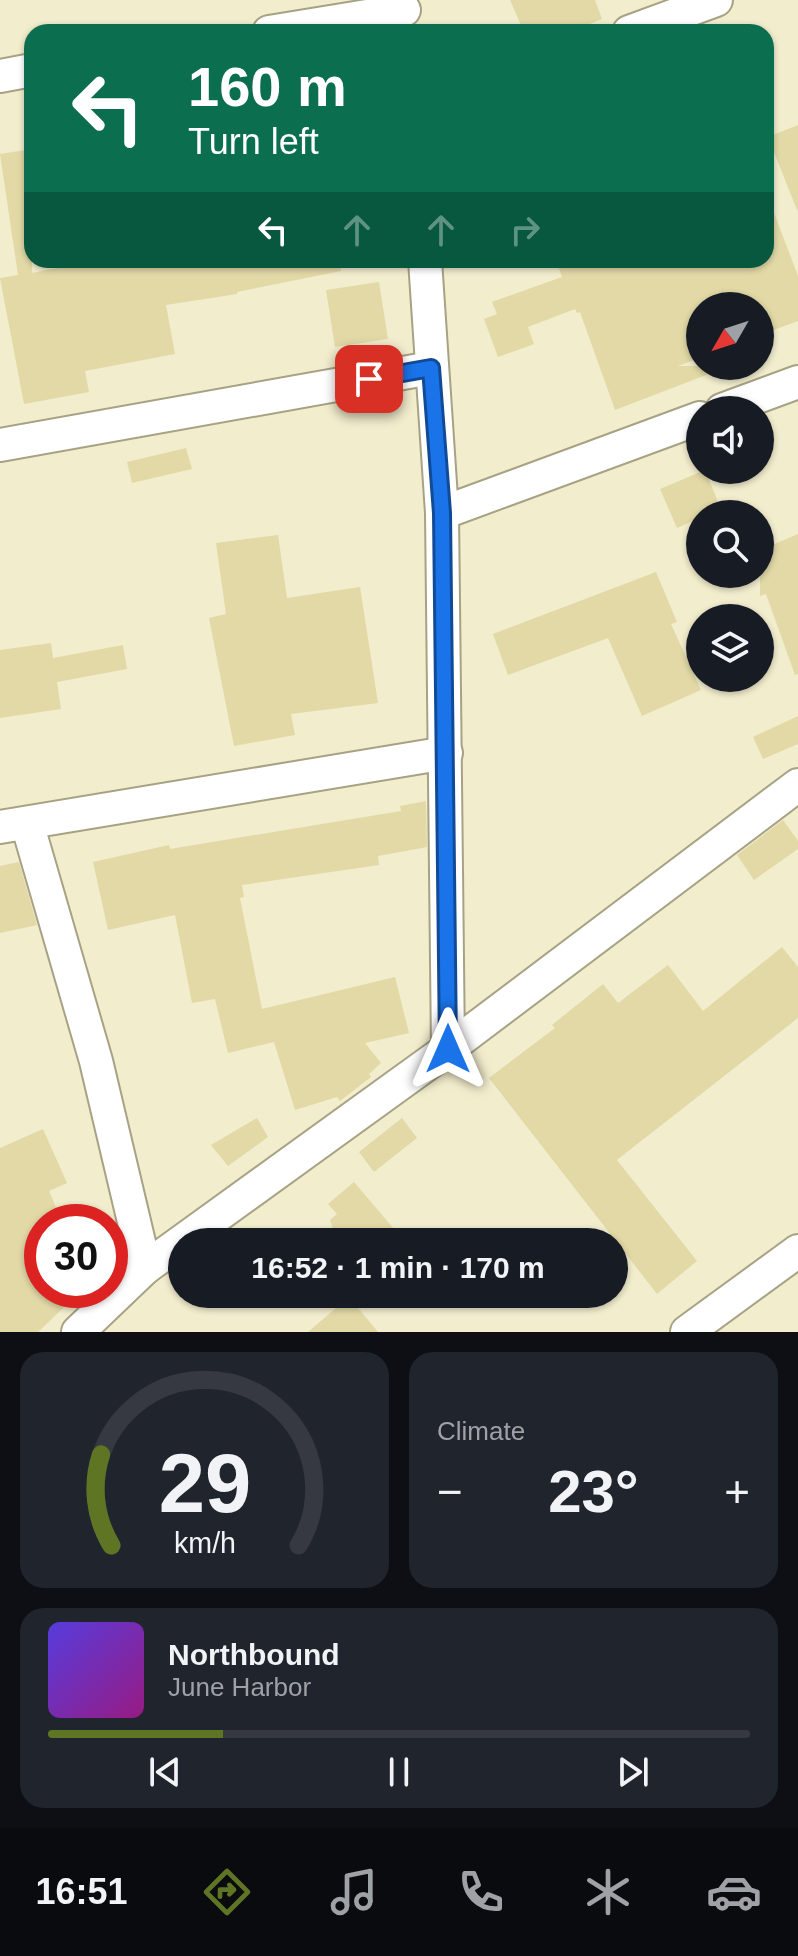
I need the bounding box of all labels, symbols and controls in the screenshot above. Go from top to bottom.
text: 160 m [188,55,347,118]
icon: left [56,56,160,160]
text: Turn left [188,121,319,162]
icon: left [251,208,295,252]
icon: ahead [335,208,379,252]
icon: ahead [419,208,463,252]
icon: right [503,208,547,252]
north arrow [686,292,774,380]
map controls [686,292,774,692]
pin [335,345,403,413]
icon: arrive [347,357,391,401]
button: sound [686,396,774,484]
button: search [686,500,774,588]
button: layers [686,604,774,692]
position arrow [406,1007,490,1091]
speed limit sign: 30 [24,1204,128,1308]
text: 16:52 · 1 min · 170 m [251,1251,545,1284]
text: Climate [437,1416,525,1446]
text: 29 [158,1437,251,1530]
text: 23° [548,1458,639,1525]
text: − [437,1467,463,1516]
text: + [724,1467,750,1516]
text: km/h [174,1527,235,1559]
text: Northbound [168,1638,340,1671]
text: June Harbor [168,1672,311,1702]
icon: previous [143,1750,187,1794]
icon: pause [377,1750,421,1794]
icon: next [611,1750,655,1794]
icon: directions [199,1864,255,1920]
icon: music [326,1864,382,1920]
icon: phone [453,1864,509,1920]
icon: climate [580,1864,636,1920]
icon: car [706,1864,762,1920]
text: 16:51 [35,1871,128,1912]

